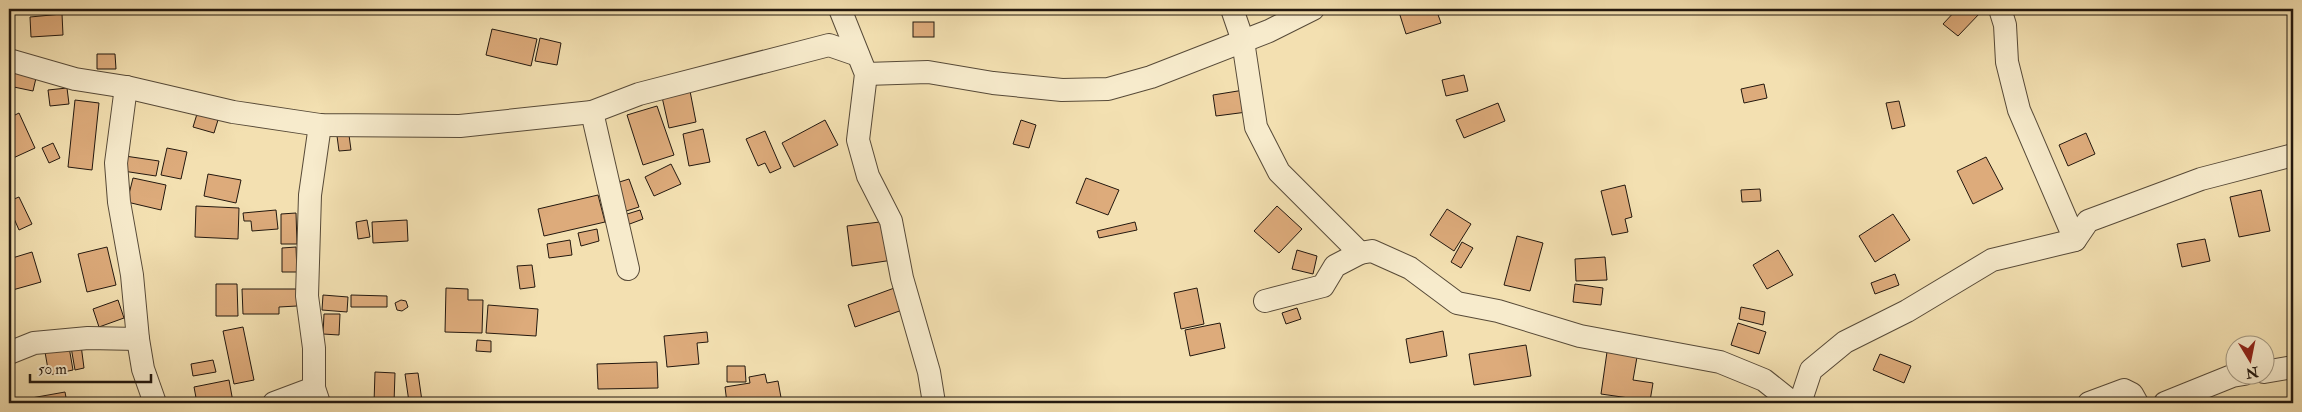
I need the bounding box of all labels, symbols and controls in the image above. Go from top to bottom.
north arrow [2224,334,2274,384]
scale bar [30,352,151,384]
text: 50 m [38,360,67,379]
text: N [2244,363,2261,382]

